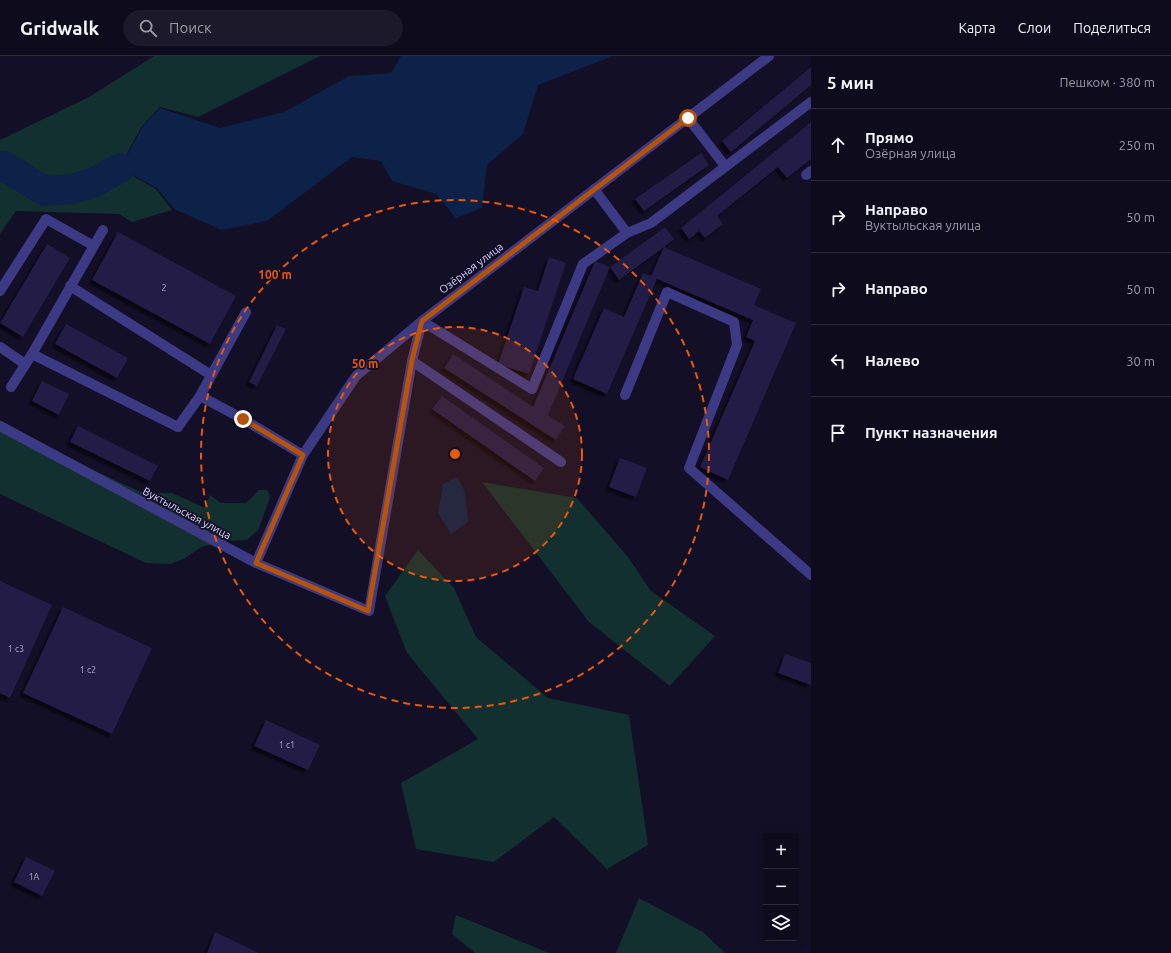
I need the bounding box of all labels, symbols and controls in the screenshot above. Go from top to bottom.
search box [123,10,403,46]
text: Gridwalk [20,17,99,39]
icon: search [137,17,159,39]
text: Поиск [169,19,212,36]
text: Карта [958,20,996,36]
text: Слои [1018,20,1051,36]
text: Поделиться [1073,20,1151,36]
text: 5 мин [827,73,874,92]
text: Пешком · 380 m [1059,75,1155,89]
route start [679,109,697,127]
text: Прямо [865,129,914,146]
icon: ahead [827,134,849,156]
text: 250 m [1119,138,1155,152]
text: Озёрная улица [865,146,956,160]
text: Направо [865,201,928,218]
icon: right [827,206,849,228]
text: 50 m [1126,210,1155,224]
text: Вуктыльская улица [865,218,981,232]
street label: Озёрная улица [437,240,505,296]
text: 100 m [258,268,292,281]
icon: right [827,278,849,300]
text: Направо [865,280,928,297]
text: 50 m [1126,282,1155,296]
house number: 2 [161,283,167,293]
icon: left [827,350,849,372]
text: Налево [865,352,920,369]
text: 30 m [1126,354,1155,368]
text: 50 m [352,357,378,370]
route end [234,410,252,428]
icon: arrive [827,422,849,444]
text: Пункт назначения [865,424,998,441]
centre of rings [448,447,462,461]
street label: Вуктыльская улица [141,485,233,541]
house number: 1 с3 [8,644,24,654]
house number: 1 с2 [80,665,96,675]
house number: 1 с1 [279,740,295,750]
map controls [763,833,799,941]
button: + [763,833,799,869]
button: − [763,869,799,905]
house number: 1А [29,872,40,882]
button: layers [763,905,799,941]

